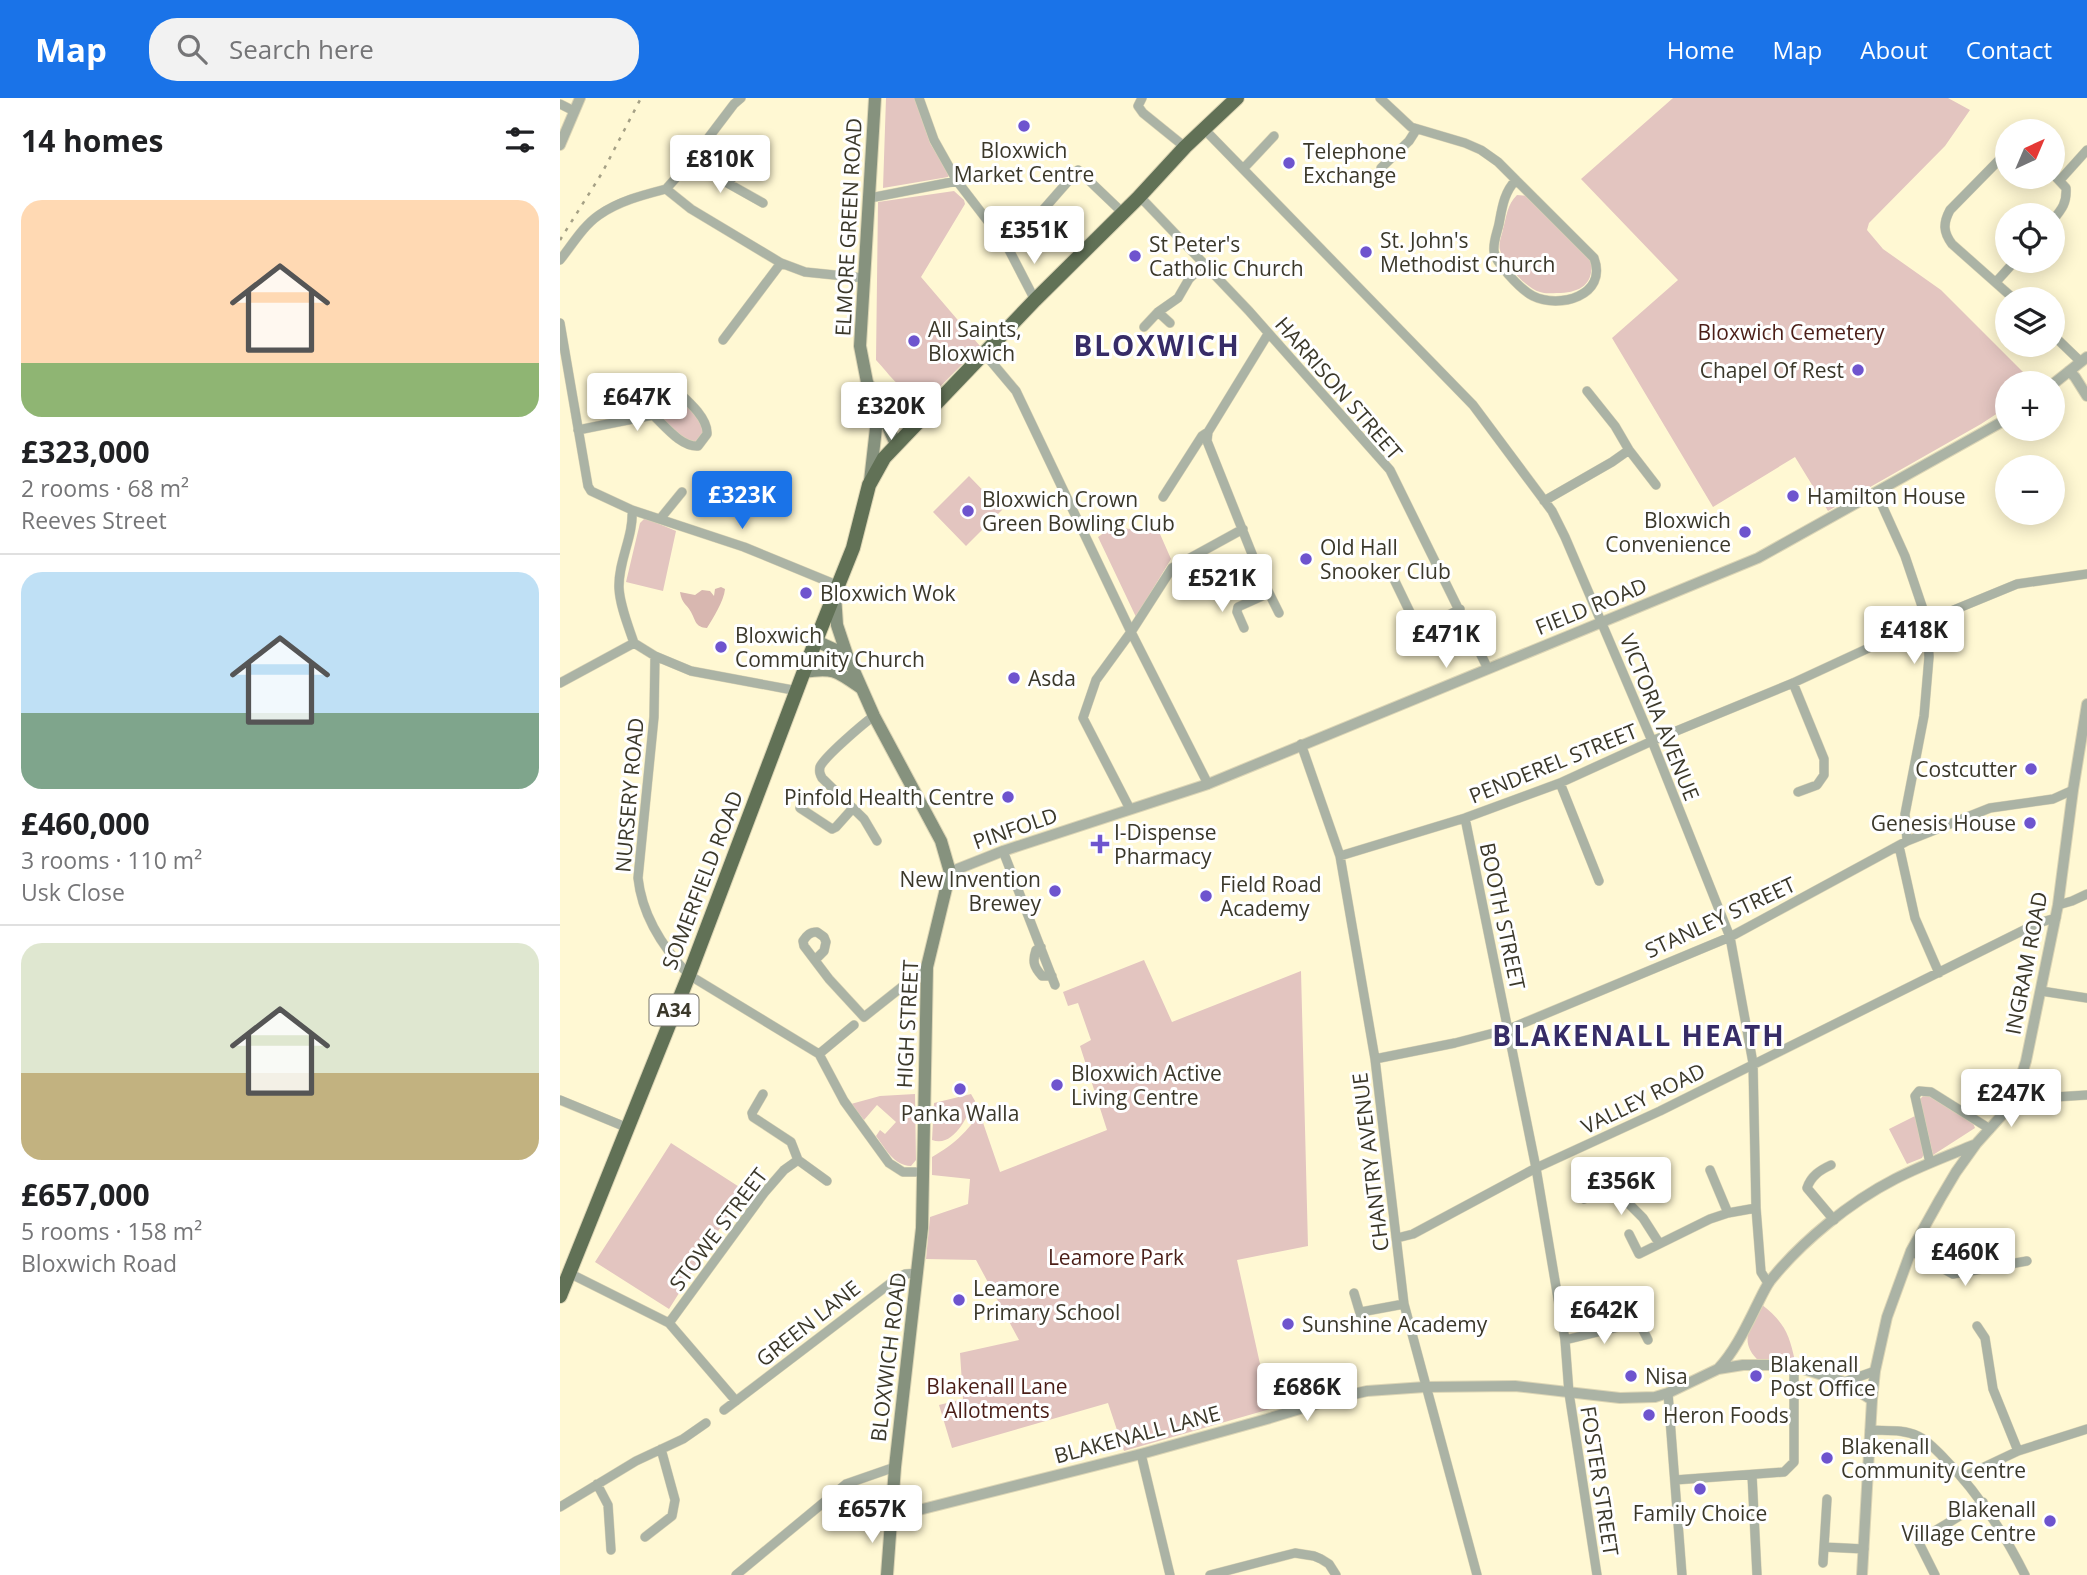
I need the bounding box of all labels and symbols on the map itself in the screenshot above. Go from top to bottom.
street label: ELMORE GREEN ROAD [828,117,868,337]
marker: Bloxwich Market Centre [1016,118,1032,134]
north arrow [1995,119,2065,189]
pin: £810K [671,136,769,195]
place label: Bloxwich Market Centre [954,136,1094,188]
place label: Telephone Exchange [1303,137,1406,189]
marker: Telephone Exchange [1281,155,1297,171]
pin: £351K [985,206,1083,266]
place label: St. John's Methodist Church [1380,226,1555,278]
place label: St Peter's Catholic Church [1149,230,1304,282]
marker: St. John's Methodist Church [1358,244,1374,260]
marker: St Peter's Catholic Church [1127,248,1143,264]
street label: HARRISON STREET [1269,311,1409,466]
place label: All Saints, Bloxwich [928,315,1022,367]
park label: Bloxwich Cemetery [1697,318,1885,346]
district label: BLOXWICH [1073,326,1241,364]
marker: All Saints, Bloxwich [906,333,922,349]
place label: Chapel Of Rest [1700,356,1844,384]
marker: Chapel Of Rest [1850,362,1866,378]
pin: £647K [588,374,686,433]
pin: £320K [842,382,940,442]
pin: £323K [693,472,791,531]
place label: Hamilton House [1807,482,1965,510]
place label: Bloxwich Crown Green Bowling Club [982,485,1175,537]
marker: Hamilton House [1785,488,1801,504]
marker: Bloxwich Crown Green Bowling Club [960,503,976,519]
place label: Bloxwich Convenience [1605,506,1731,558]
marker: Bloxwich Convenience [1737,524,1753,540]
place label: Old Hall Snooker Club [1320,533,1451,585]
marker: Old Hall Snooker Club [1298,551,1314,567]
pin: £521K [1173,554,1271,614]
street label: FIELD ROAD [1531,571,1651,641]
place label: Bloxwich Wok [820,579,956,607]
marker: Bloxwich Wok [798,585,814,601]
pin: £418K [1865,606,1963,666]
pin: £471K [1397,610,1495,670]
place label: Bloxwich Community Church [735,621,925,673]
street label: VICTORIA AVENUE [1614,630,1706,804]
marker: Bloxwich Community Church [713,639,729,655]
place label: Asda [1028,664,1076,692]
marker: Asda [1006,670,1022,686]
street label: NURSERY ROAD [608,716,650,874]
street label: PENDEREL STREET [1465,716,1642,810]
place label: Costcutter [1915,755,2017,783]
marker: Costcutter [2023,761,2039,777]
place label: Pinfold Health Centre [784,783,994,811]
street label: SOMERFIELD ROAD [655,787,749,973]
marker: Pinfold Health Centre [1000,789,1016,805]
street label: PINFOLD [969,800,1061,856]
place label: Genesis House [1871,809,2016,837]
marker: Genesis House [2022,815,2038,831]
place label: I-Dispense Pharmacy [1114,818,1217,870]
marker: I-Dispense Pharmacy [1092,836,1108,852]
street label: BOOTH STREET [1474,840,1532,993]
place label: New Invention Brewey [899,865,1041,917]
place label: Field Road Academy [1220,870,1322,922]
street label: STANLEY STREET [1640,870,1800,964]
marker: New Invention Brewey [1047,883,1063,899]
marker: Field Road Academy [1198,888,1214,904]
street label: INGRAM ROAD [1998,889,2054,1037]
street label: HIGH STREET [890,959,924,1089]
road number: A34 [650,994,698,1026]
district label: BLAKENALL HEATH [1492,1016,1786,1054]
street label: VALLEY ROAD [1576,1056,1710,1140]
place label: Bloxwich Active Living Centre [1071,1059,1222,1111]
pin: £247K [1962,1070,2060,1129]
street label: CHANTRY AVENUE [1345,1071,1395,1253]
marker: Bloxwich Active Living Centre [1049,1077,1065,1093]
marker: Panka Walla [952,1081,968,1097]
place label: Panka Walla [901,1099,1019,1127]
pin: £356K [1572,1158,1670,1217]
street label: STOWE STREET [663,1162,774,1296]
pin: £460K [1916,1228,2014,1288]
park label: Leamore Park [1048,1243,1184,1271]
street label: BLOXWICH ROAD [864,1271,912,1443]
street label: GREEN LANE [750,1274,866,1372]
place label: Leamore Primary School [973,1274,1120,1326]
pin: £642K [1555,1286,1653,1346]
marker: Leamore Primary School [951,1292,967,1308]
place label: Sunshine Academy [1302,1310,1488,1338]
marker: Sunshine Academy [1280,1316,1296,1332]
place label: Blakenall Post Office [1770,1350,1876,1402]
place label: Nisa [1645,1362,1688,1390]
pin: £686K [1258,1364,1356,1423]
marker: Nisa [1623,1368,1639,1384]
marker: Blakenall Post Office [1748,1368,1764,1384]
park label: Blakenall Lane Allotments [926,1372,1068,1424]
street label: BLAKENALL LANE [1051,1398,1223,1470]
place label: Heron Foods [1663,1401,1789,1429]
street label: FOSTER STREET [1574,1404,1626,1558]
marker: Heron Foods [1641,1407,1657,1423]
place label: Blakenall Community Centre [1841,1432,2026,1484]
marker: Blakenall Community Centre [1819,1450,1835,1466]
marker: Family Choice [1692,1481,1708,1497]
pin: £657K [823,1486,921,1545]
place label: Blakenall Village Centre [1901,1495,2036,1547]
place label: Family Choice [1633,1499,1767,1527]
marker: Blakenall Village Centre [2042,1513,2058,1529]

